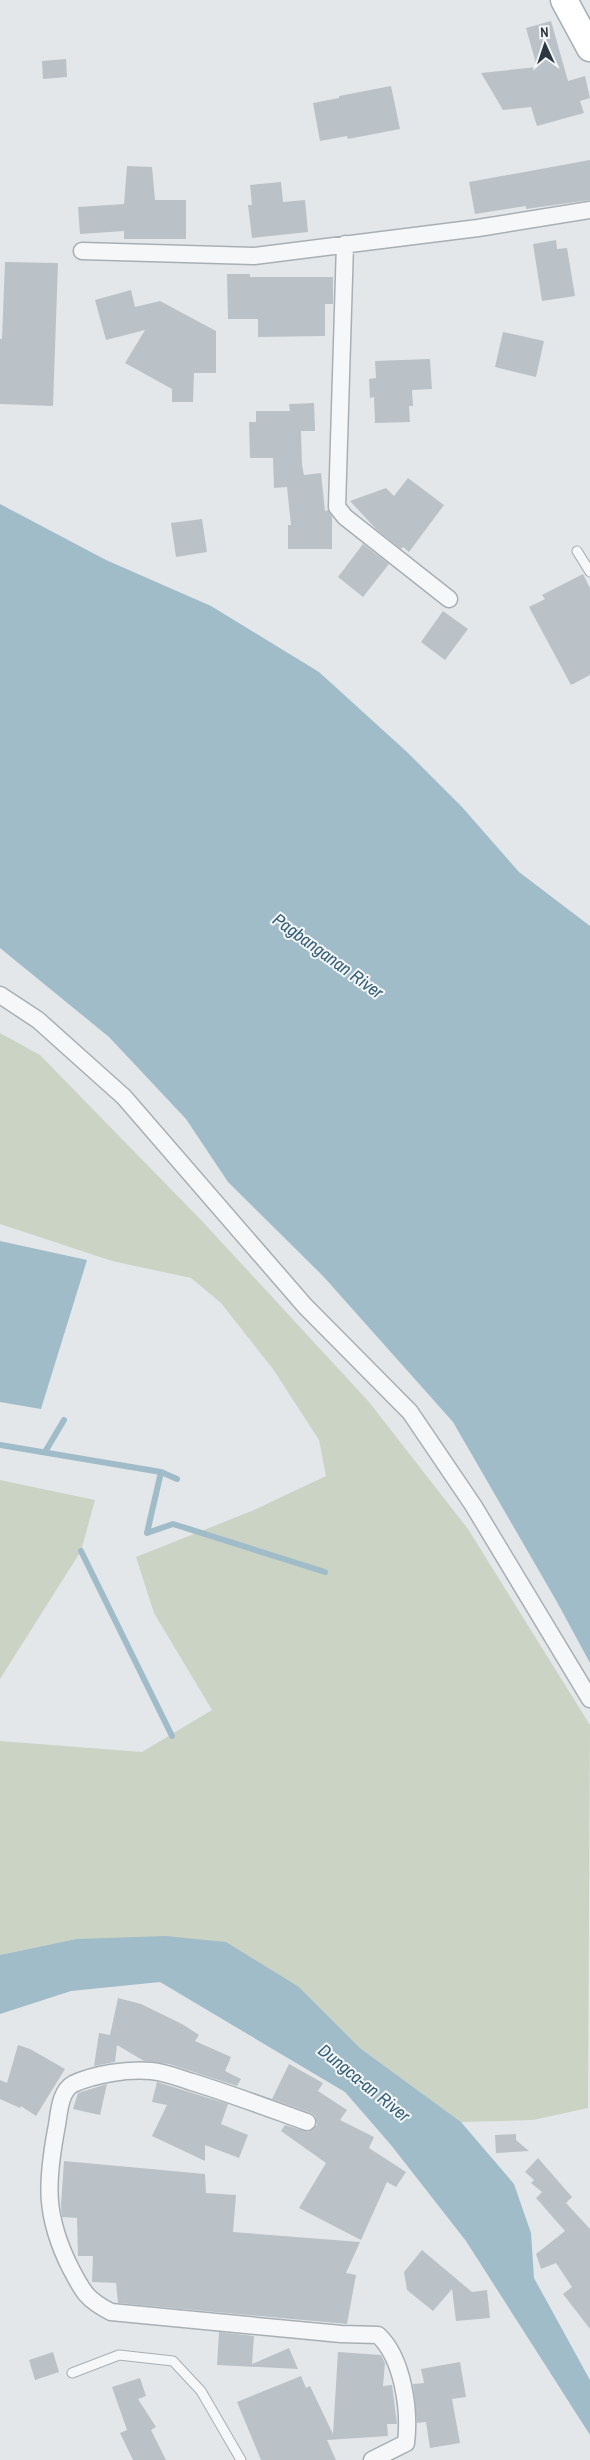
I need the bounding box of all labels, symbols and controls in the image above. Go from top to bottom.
north arrow [520,20,570,70]
text: N [540,23,549,41]
water label: Pagbanganan River [268,907,390,1005]
water label: Dungca-an River [313,2038,416,2128]

